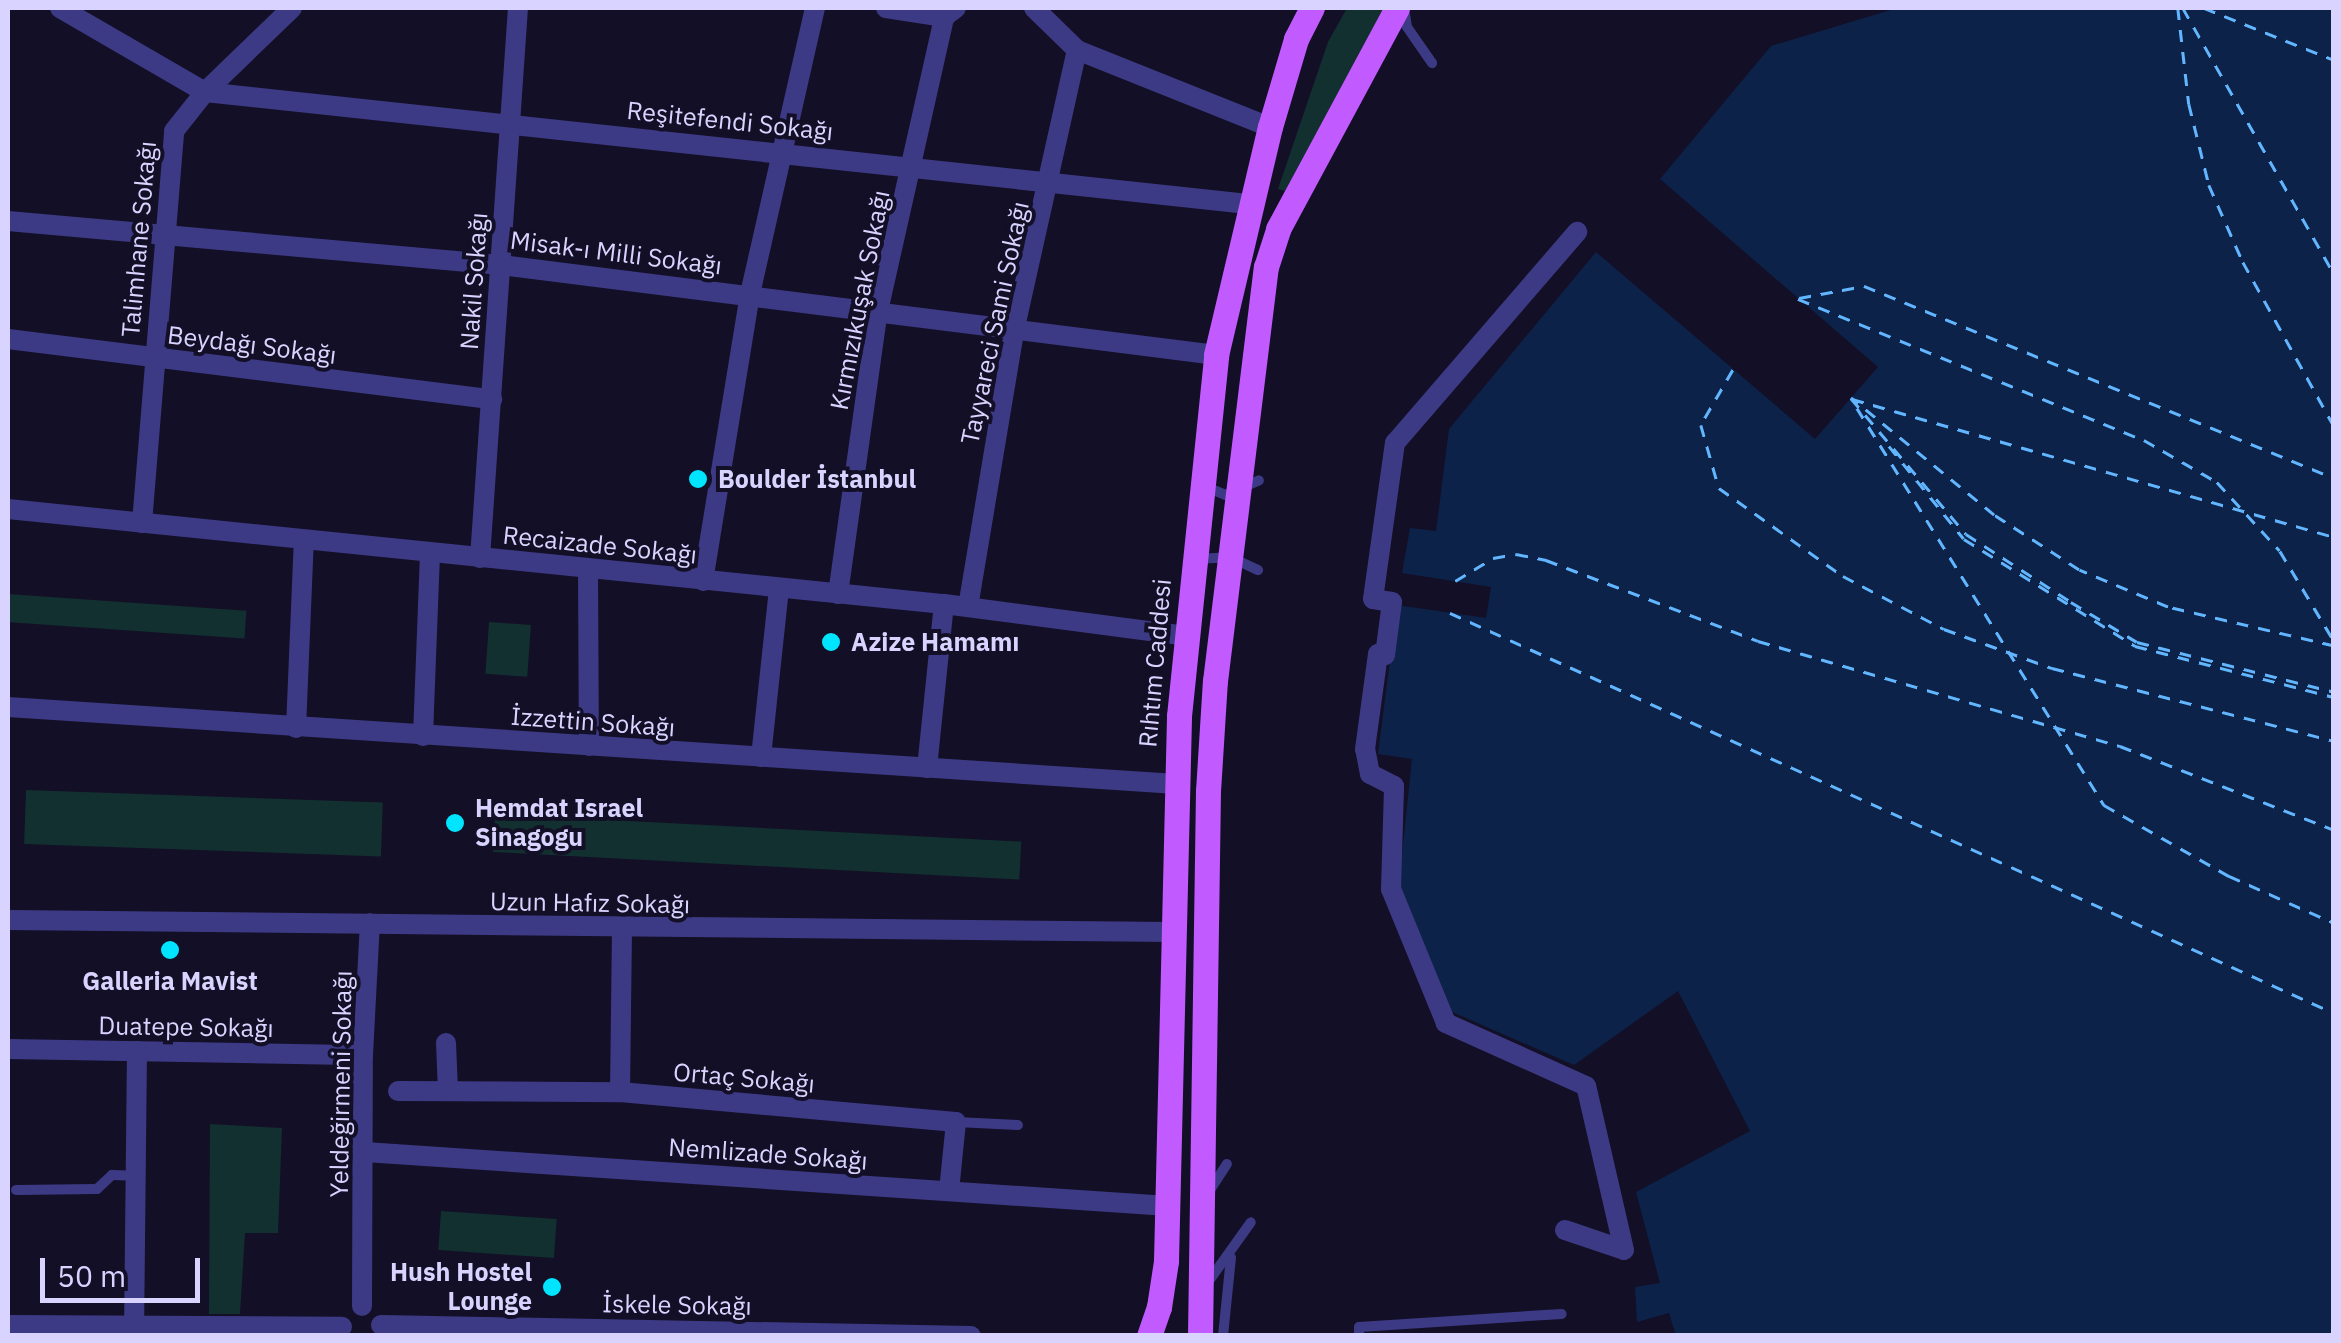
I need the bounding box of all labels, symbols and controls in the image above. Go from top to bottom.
street label: Reşitefendi Sokağı [625,95,835,147]
street label: Talimhane Sokağı [115,140,163,338]
street label: Kırmızıkuşak Sokağı [824,188,896,412]
street label: Tayyareci Sami Sokağı [955,199,1035,447]
street label: Nakil Sokağı [454,211,494,351]
street label: Misak-ı Milli Sokağı [509,225,723,281]
street label: Beydağı Sokağı [166,320,338,370]
place label: Boulder İstanbul [718,464,916,494]
marker: Boulder İstanbul [687,468,709,490]
street label: Recaizade Sokağı [501,520,699,570]
street label: Rıhtım Caddesi [1133,577,1177,749]
place label: Azize Hamamı [851,627,1019,657]
marker: Azize Hamamı [820,631,842,653]
street label: İzzettin Sokağı [510,701,676,743]
place label: Hemdat Israel Sinagogu [475,794,643,853]
marker: Hemdat Israel Sinagogu [444,812,466,834]
street label: Uzun Hafız Sokağı [490,886,690,920]
marker: Galleria Mavist [159,939,181,961]
place label: Galleria Mavist [82,966,258,996]
street label: Yeldeğirmeni Sokağı [324,970,358,1198]
street label: Duatepe Sokağı [98,1010,274,1044]
street label: Ortaç Sokağı [672,1057,816,1099]
street label: Nemlizade Sokağı [667,1132,869,1176]
scale bar [45,1238,205,1300]
text: 50 m [57,1256,126,1295]
place label: Hush Hostel Lounge [390,1258,532,1317]
marker: Hush Hostel Lounge [541,1276,563,1298]
street label: İskele Sokağı [602,1289,752,1321]

